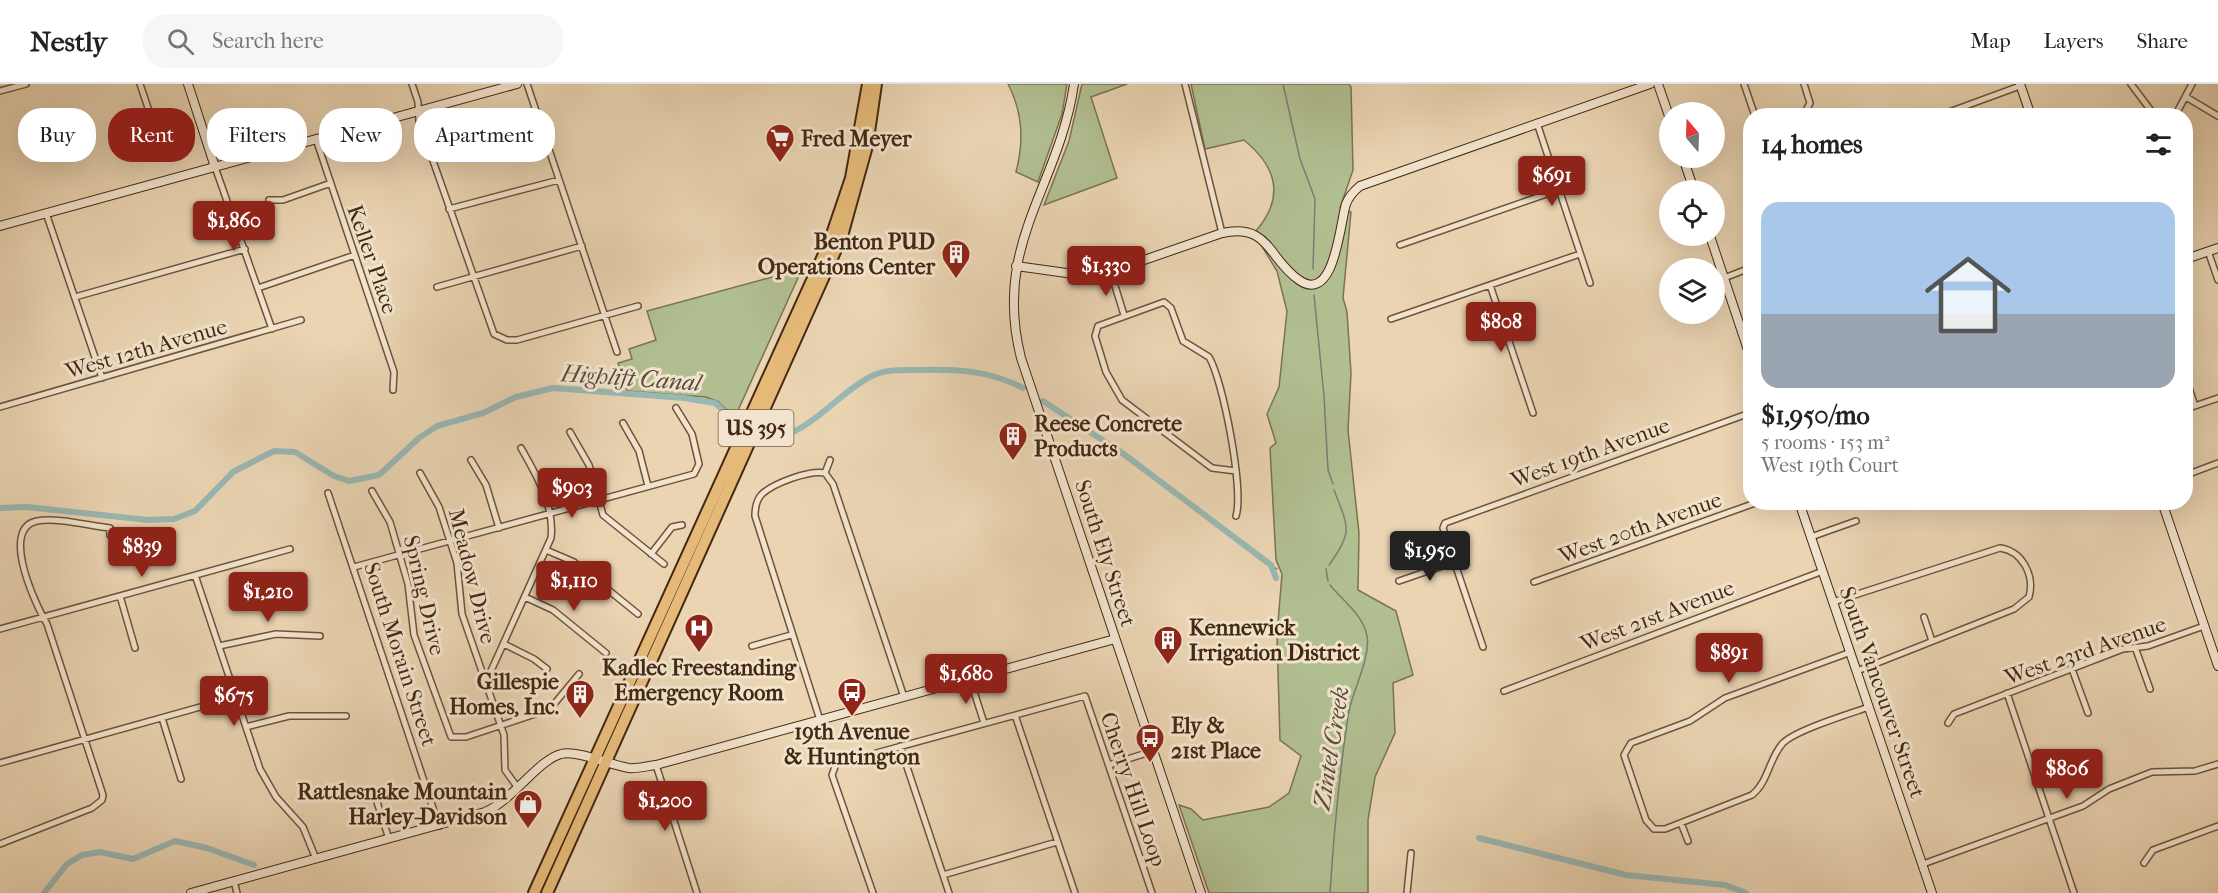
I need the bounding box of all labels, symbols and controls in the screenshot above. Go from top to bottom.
search box [143,14,563,68]
text: Nestly [30,25,107,58]
icon: search [164,25,197,58]
text: Search here [212,28,324,54]
text: Map [1970,29,2011,53]
text: Layers [2044,29,2103,53]
text: Share [2136,29,2188,53]
north arrow [1659,102,1725,168]
map controls [1659,102,1725,324]
chip: Buy [18,108,96,162]
chip: Rent [108,108,195,162]
chip: Filters [207,108,307,162]
chip: New [319,108,402,162]
chip: Apartment [414,108,555,162]
supermarket icon: Fred Meyer [764,122,796,164]
place label: Fred Meyer [800,126,912,152]
icon: filters [2142,128,2175,161]
text: 14 homes [1761,129,1863,160]
pin: $691 [1516,156,1588,207]
text: $691 [1532,164,1572,187]
button: locate [1659,180,1725,246]
pin: $1,860 [185,201,283,252]
street label: Keller Place [341,201,403,317]
text: $1,860 [207,209,261,232]
place label: Benton PUD Operations Center [758,229,936,280]
building icon: Benton PUD Operations Center [940,238,972,280]
icon: home [1914,241,2022,349]
pin: $1,330 [1057,246,1155,297]
text: $1,330 [1081,254,1131,277]
button: layers [1659,258,1725,324]
pin: $808 [1465,302,1537,353]
text: $808 [1480,310,1522,333]
street label: West 12th Avenue [62,313,230,385]
water label: Highlift Canal [559,359,705,397]
text: $1,950/mo [1761,400,1870,431]
road number: US 395 [718,410,794,446]
place label: Reese Concrete Products [1034,411,1182,462]
street label: West 19th Avenue [1506,412,1673,494]
building icon: Reese Concrete Products [997,420,1029,462]
text: 5 rooms · 153 m² [1761,431,1890,454]
text: West 19th Court [1761,454,1899,477]
pin: $903 [536,468,608,519]
text: $903 [552,476,592,499]
street label: South Ely Street [1069,476,1141,630]
street label: West 20th Avenue [1555,486,1725,570]
street label: Meadow Drive [443,506,501,647]
pin: $839 [106,527,178,578]
pin: $1,950 [1381,531,1479,582]
street label: Spring Drive [398,533,450,658]
text: $839 [122,535,162,558]
text: $1,950 [1404,539,1456,562]
street label: South Morain Street [358,559,442,750]
pin: $1,110 [525,561,623,612]
text: $1,110 [550,569,598,592]
pin: $1,210 [219,572,317,623]
street label: West 21st Avenue [1576,575,1738,658]
text: $1,210 [243,580,293,603]
street label: South Vancouver Street [1834,583,1931,802]
street label: West 23rd Avenue [2000,611,2169,691]
hospital icon: Kadlec Freestanding Emergency Room [683,612,715,654]
place label: Kennewick Irrigation District [1189,615,1361,666]
building icon: Kennewick Irrigation District [1152,624,1184,666]
pin: $891 [1693,633,1765,684]
text: $891 [1710,641,1748,664]
pin: $1,680 [917,654,1015,705]
place label: Kadlec Freestanding Emergency Room [602,655,797,706]
text: $1,680 [939,662,993,685]
place label: Gillespie Homes, Inc. [449,669,559,720]
pin: $675 [198,676,270,727]
bus stop icon: 19th Avenue & Huntington [836,676,868,718]
building icon: Gillespie Homes, Inc. [564,678,596,720]
text: $675 [214,684,254,707]
water label: Zintel Creek [1307,684,1355,814]
street label: Cherry Hill Loop [1094,709,1172,870]
place label: Ely & 21st Place [1171,713,1261,764]
place label: 19th Avenue & Huntington [784,719,920,770]
bus stop icon: Ely & 21st Place [1134,722,1166,764]
pin: $806 [2031,749,2103,800]
text: $806 [2046,757,2088,780]
place label: Rattlesnake Mountain Harley-Davidson [297,779,507,830]
pin: $1,200 [616,781,714,832]
shop icon: Rattlesnake Mountain Harley-Davidson [512,788,544,830]
text: $1,200 [638,789,692,812]

